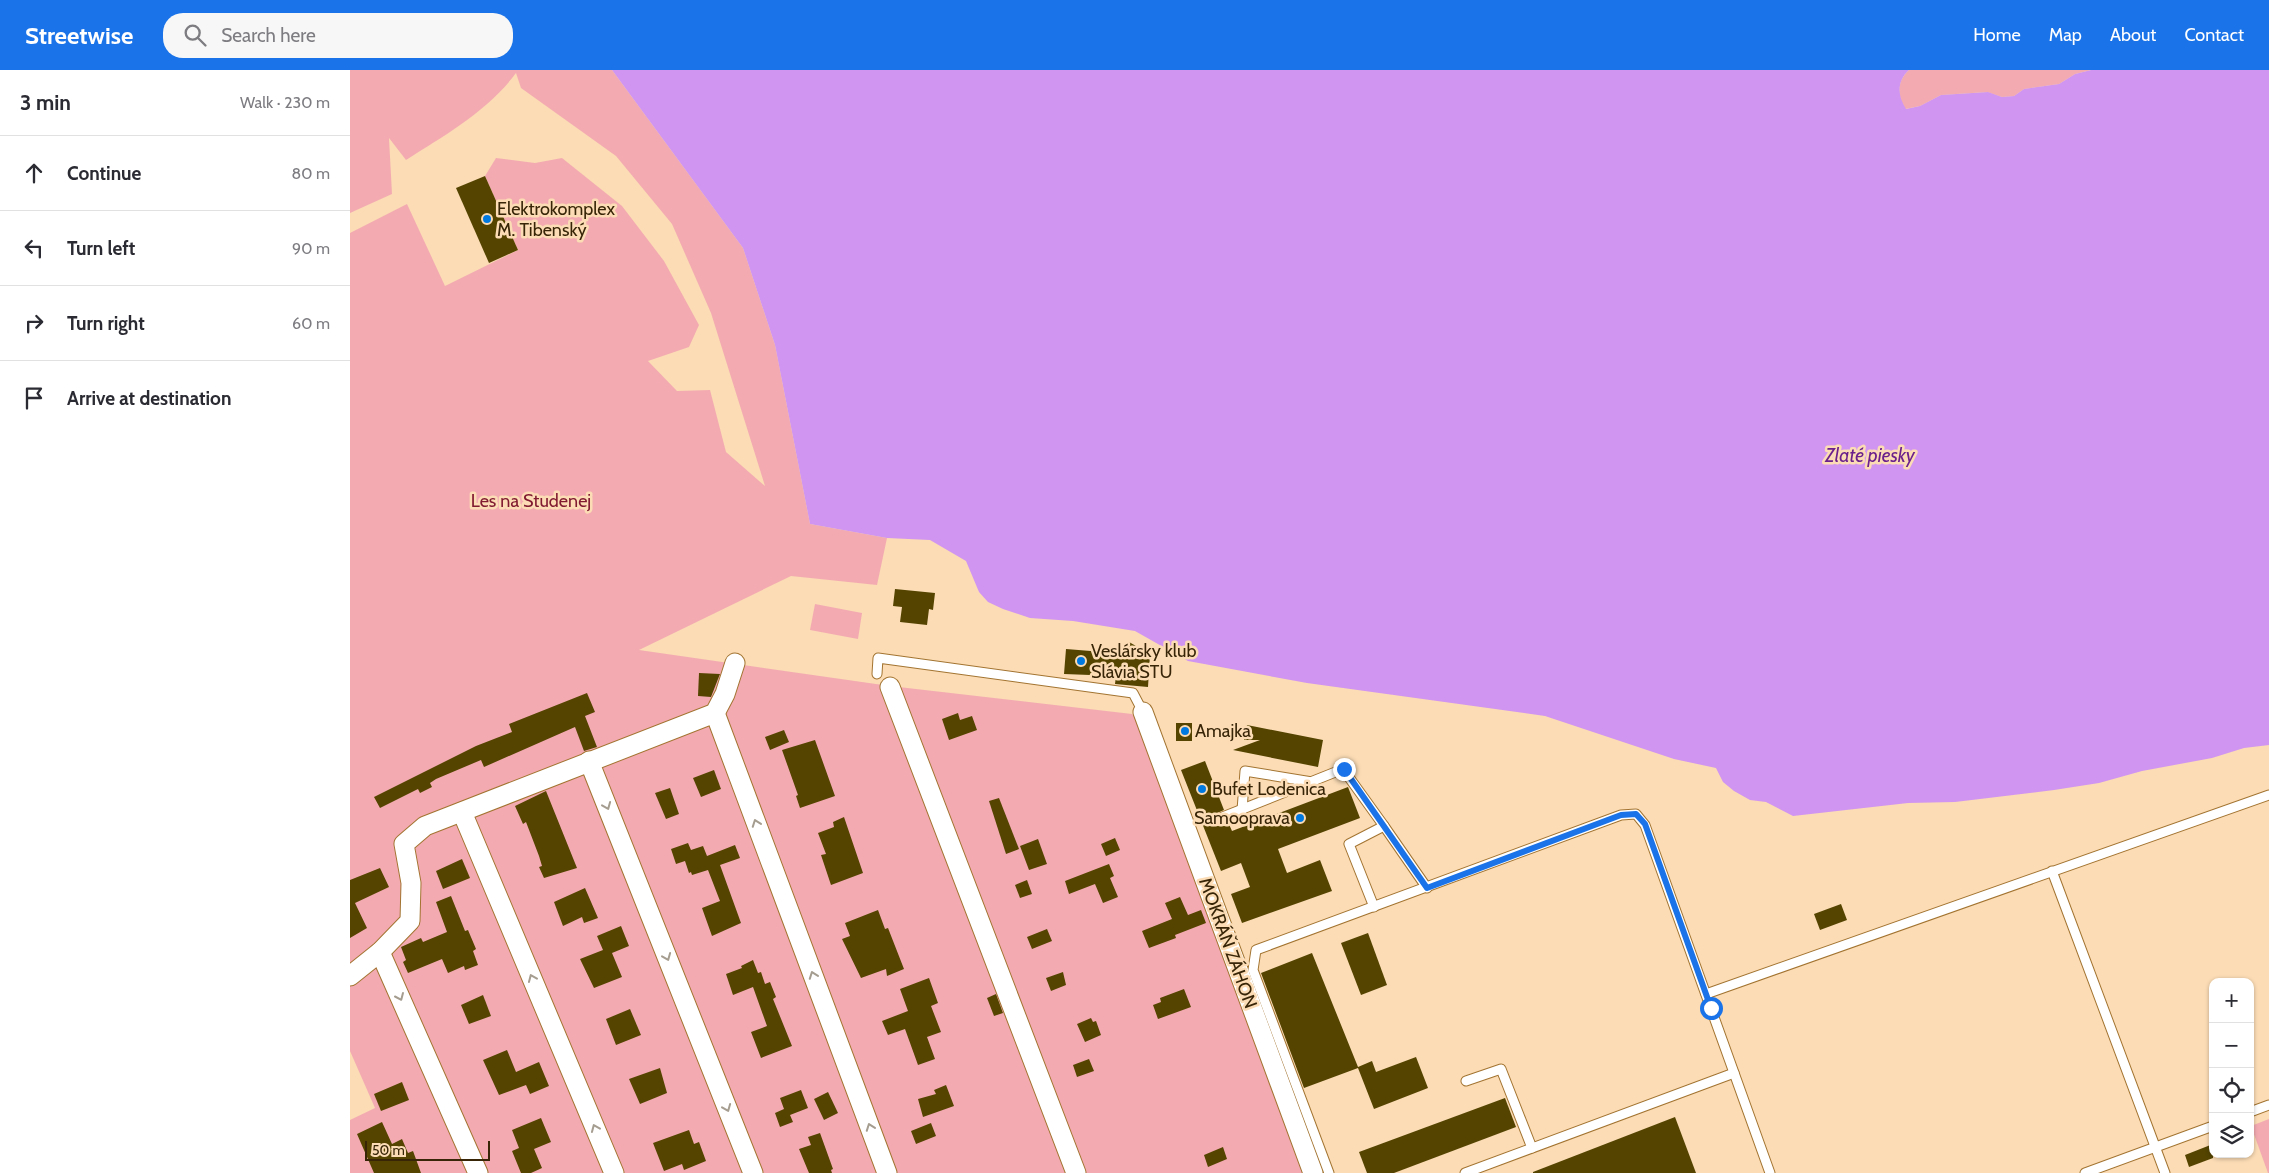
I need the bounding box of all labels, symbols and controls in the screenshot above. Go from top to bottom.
search box [163,13,513,58]
text: Streetwise [25,21,133,50]
icon: search [181,21,209,49]
text: Search here [221,24,316,47]
text: Home [1973,24,2021,46]
text: Map [2049,24,2082,46]
text: About [2110,24,2156,46]
text: Contact [2184,24,2244,46]
text: 3 min [20,90,71,115]
text: Walk · 230 m [240,93,330,112]
icon: ahead [20,159,48,187]
text: Continue [67,162,141,185]
text: 80 m [292,164,330,183]
place label: Elektrokomplex M. Tibenský [497,198,615,241]
marker: Elektrokomplex M. Tibenský [481,213,493,225]
icon: left [20,234,48,262]
text: Turn left [67,237,135,260]
text: 90 m [292,239,330,258]
icon: right [20,309,48,337]
text: Turn right [67,312,145,335]
text: 60 m [292,314,330,333]
icon: arrive [20,384,48,412]
text: Arrive at destination [67,387,231,410]
water label: Zlaté piesky [1824,444,1916,467]
park label: Les na Studenej [471,490,591,512]
place label: Veslársky klub Slávia STU [1091,640,1197,683]
marker: Veslársky klub Slávia STU [1075,655,1087,667]
place label: Amajka [1195,720,1251,742]
marker: Amajka [1179,725,1191,737]
route end [1333,758,1356,781]
place label: Bufet Lodenica [1212,778,1326,800]
marker: Bufet Lodenica [1196,783,1208,795]
one-way arrow [601,801,611,810]
place label: Samooprava [1194,807,1290,829]
marker: Samooprava [1294,812,1306,824]
one-way arrow [752,819,762,828]
street label: MOKRÁŇ ZÁHON [1194,874,1263,1011]
one-way arrow [661,952,671,961]
one-way arrow [809,971,819,980]
one-way arrow [528,974,538,983]
map controls [2209,978,2254,1158]
button: + [2209,978,2254,1023]
one-way arrow [393,992,404,1001]
route start [1700,997,1723,1020]
button: − [2209,1023,2254,1068]
button: locate [2209,1068,2254,1113]
one-way arrow [721,1103,731,1112]
button: layers [2209,1113,2254,1158]
one-way arrow [591,1124,601,1133]
one-way arrow [866,1124,876,1132]
scale bar [365,1138,490,1161]
text: 50 m [372,1141,405,1159]

